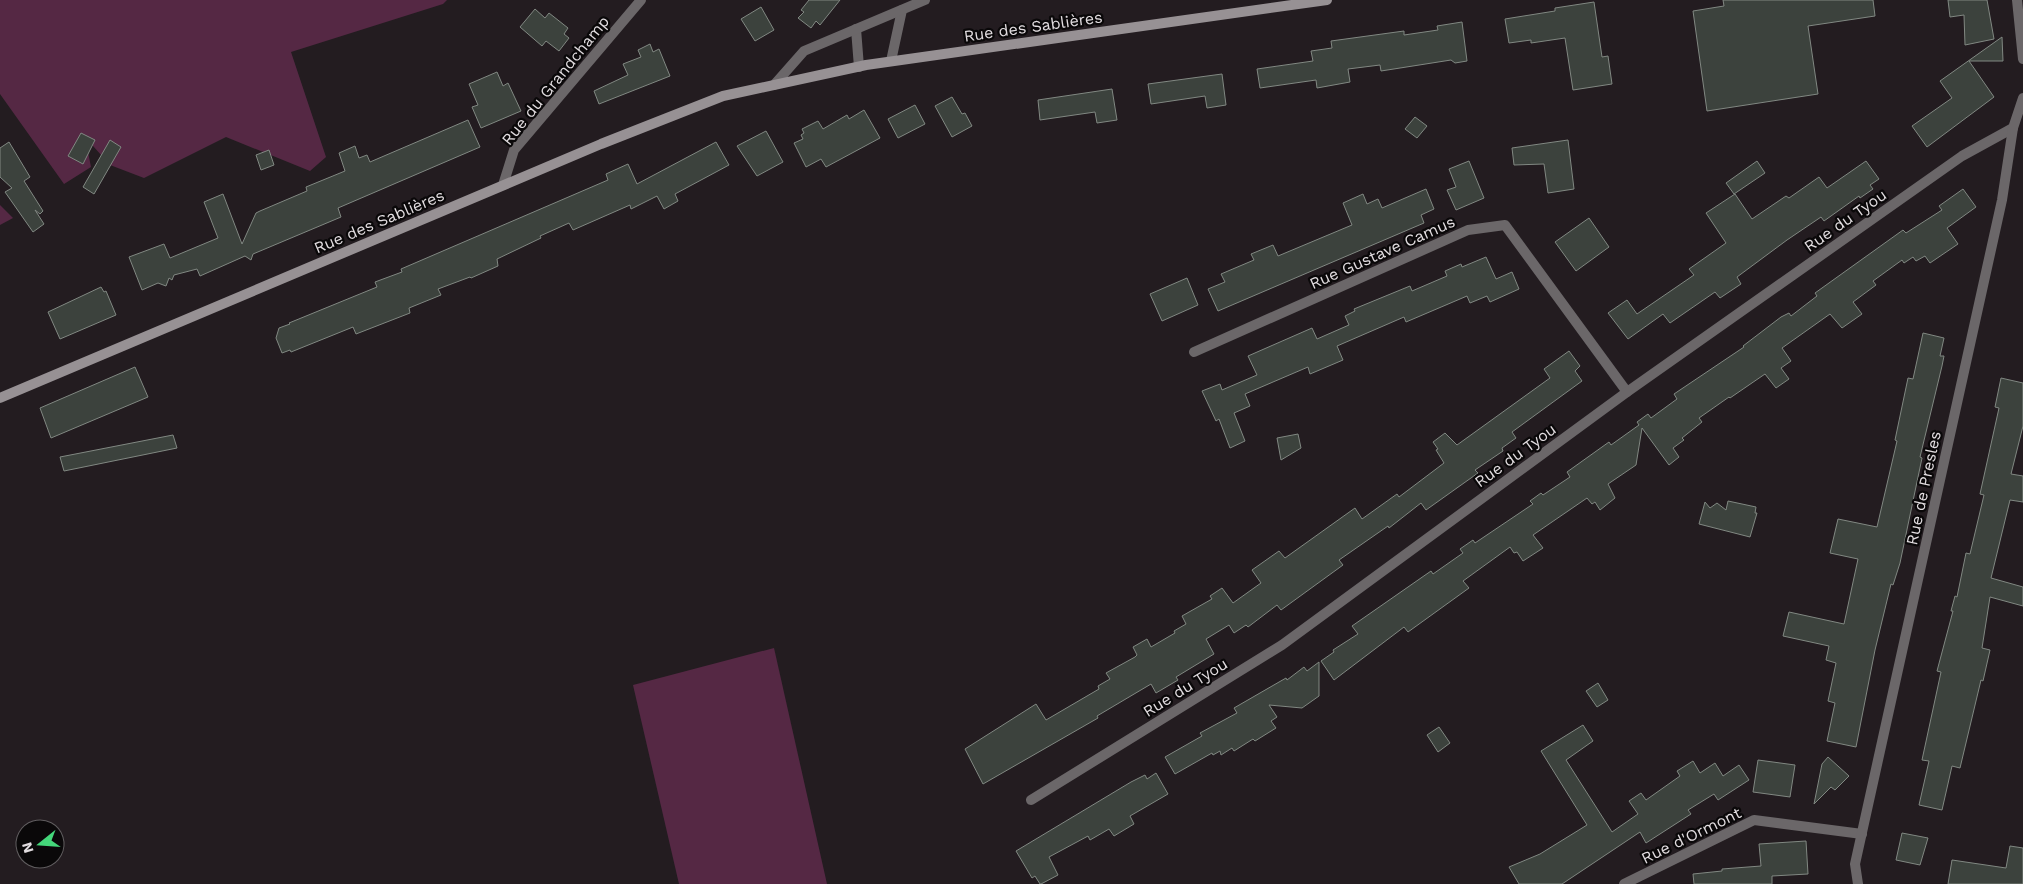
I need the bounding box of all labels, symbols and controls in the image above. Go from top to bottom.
street label: Rue des Sablières [963,7,1104,46]
street label: Rue du Grandchamp [498,12,613,149]
street label: Rue des Sablières [311,185,447,257]
street label: Rue du Tyou [1801,185,1890,256]
street label: Rue Gustave Camus [1307,212,1458,293]
street label: Rue du Tyou [1471,419,1560,491]
street label: Rue de Presles [1902,429,1945,547]
street label: Rue du Tyou [1140,654,1231,721]
street label: Rue d'Ormont [1638,803,1744,868]
north arrow [15,819,65,869]
text: N [18,841,37,855]

